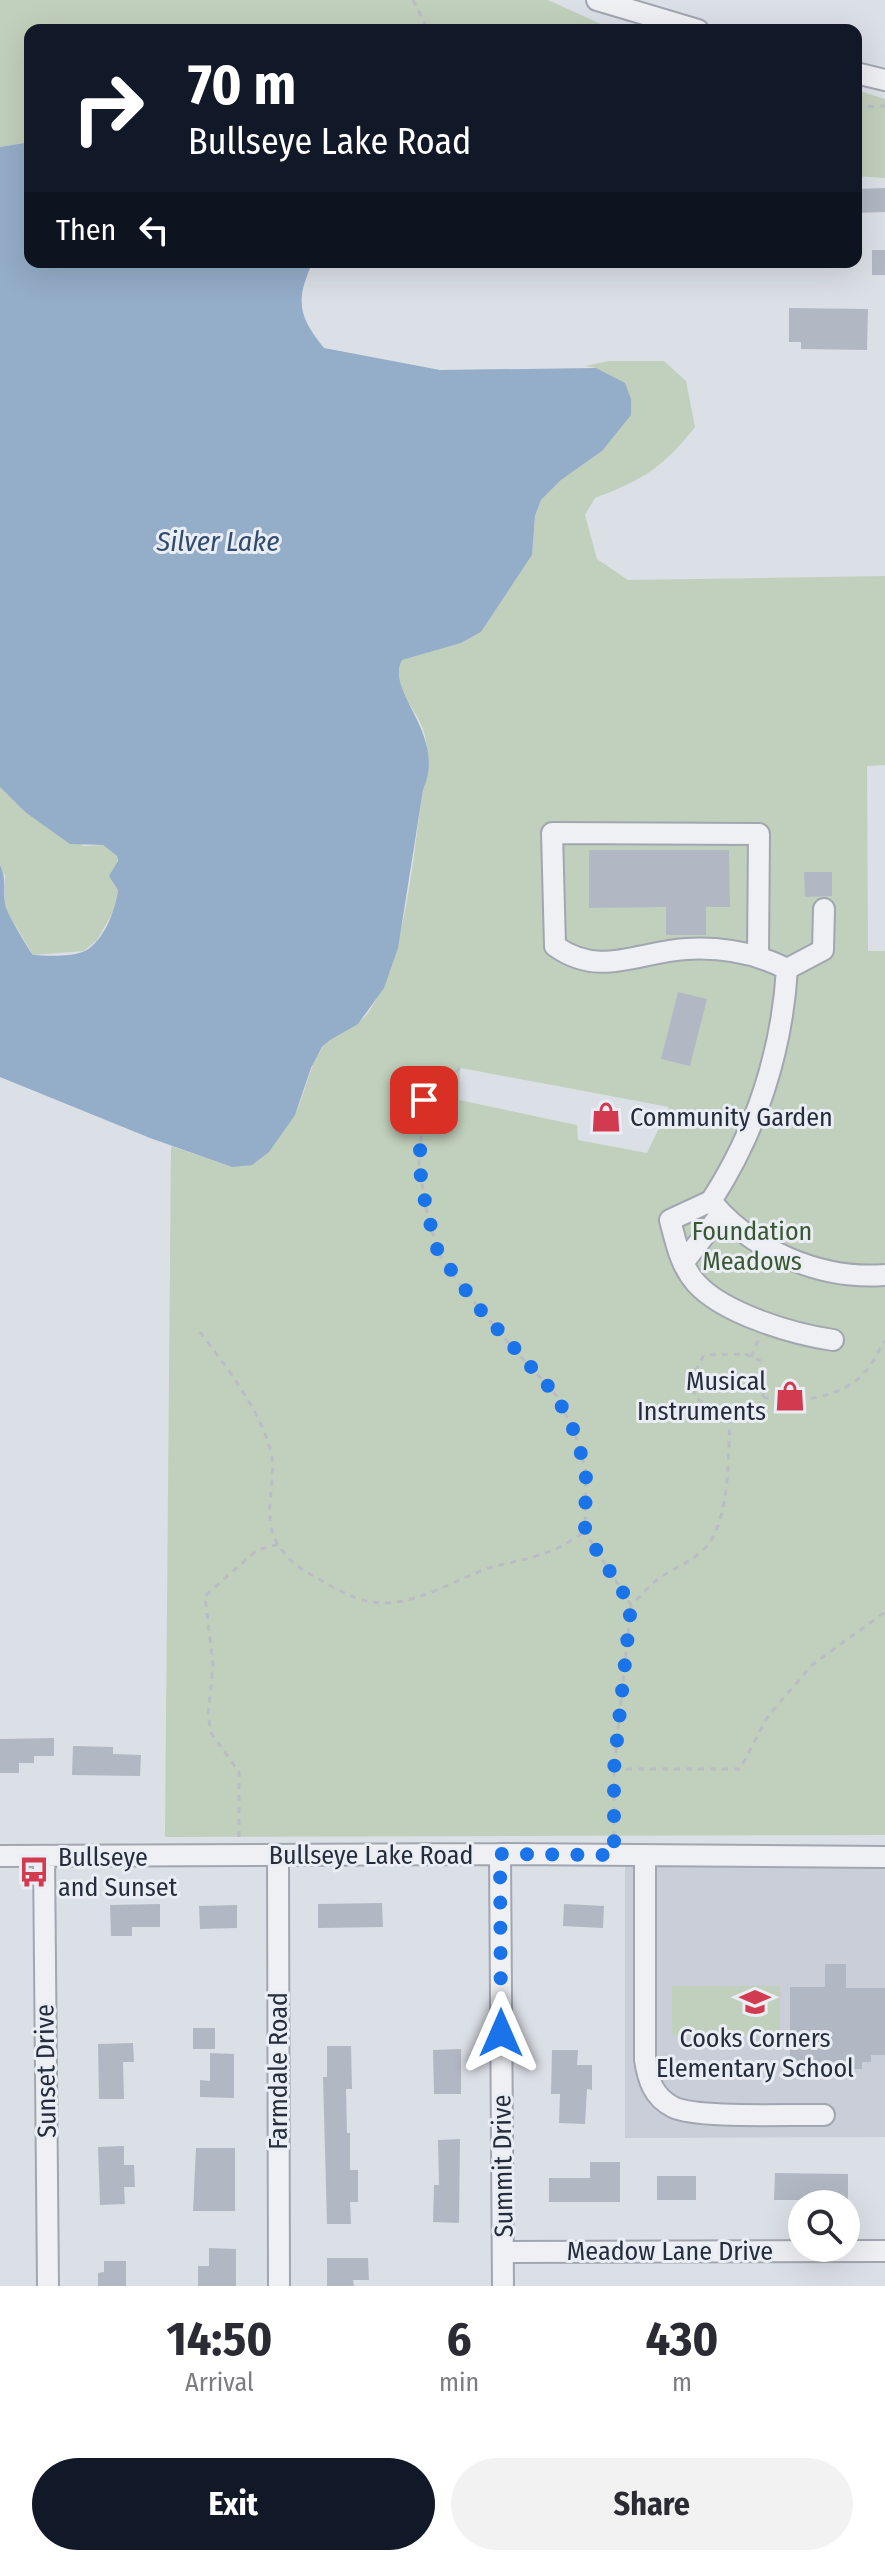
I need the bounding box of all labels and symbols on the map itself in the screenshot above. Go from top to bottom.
water label: Silver Lake [156,525,279,558]
pin [390,1066,458,1134]
shop icon: Community Garden [589,1100,623,1134]
place label: Community Garden [630,1102,833,1133]
park label: Foundation Meadows [692,1216,812,1277]
place label: Musical Instruments [637,1366,766,1427]
shop icon: Musical Instruments [773,1379,807,1413]
street label: Bullseye Lake Road [269,1840,473,1871]
place label: Bullseye and Sunset [58,1842,178,1903]
bus stop icon: Bullseye and Sunset [17,1855,51,1889]
school or university icon: Cooks Corners Elementary School [738,1985,772,2019]
position arrow [459,1991,543,2075]
street label: Farmdale Road [263,1992,294,2150]
street label: Sunset Drive [29,2004,63,2138]
place label: Cooks Corners Elementary School [656,2023,854,2084]
street label: Summit Drive [486,2094,520,2238]
street label: Meadow Lane Drive [567,2236,773,2267]

